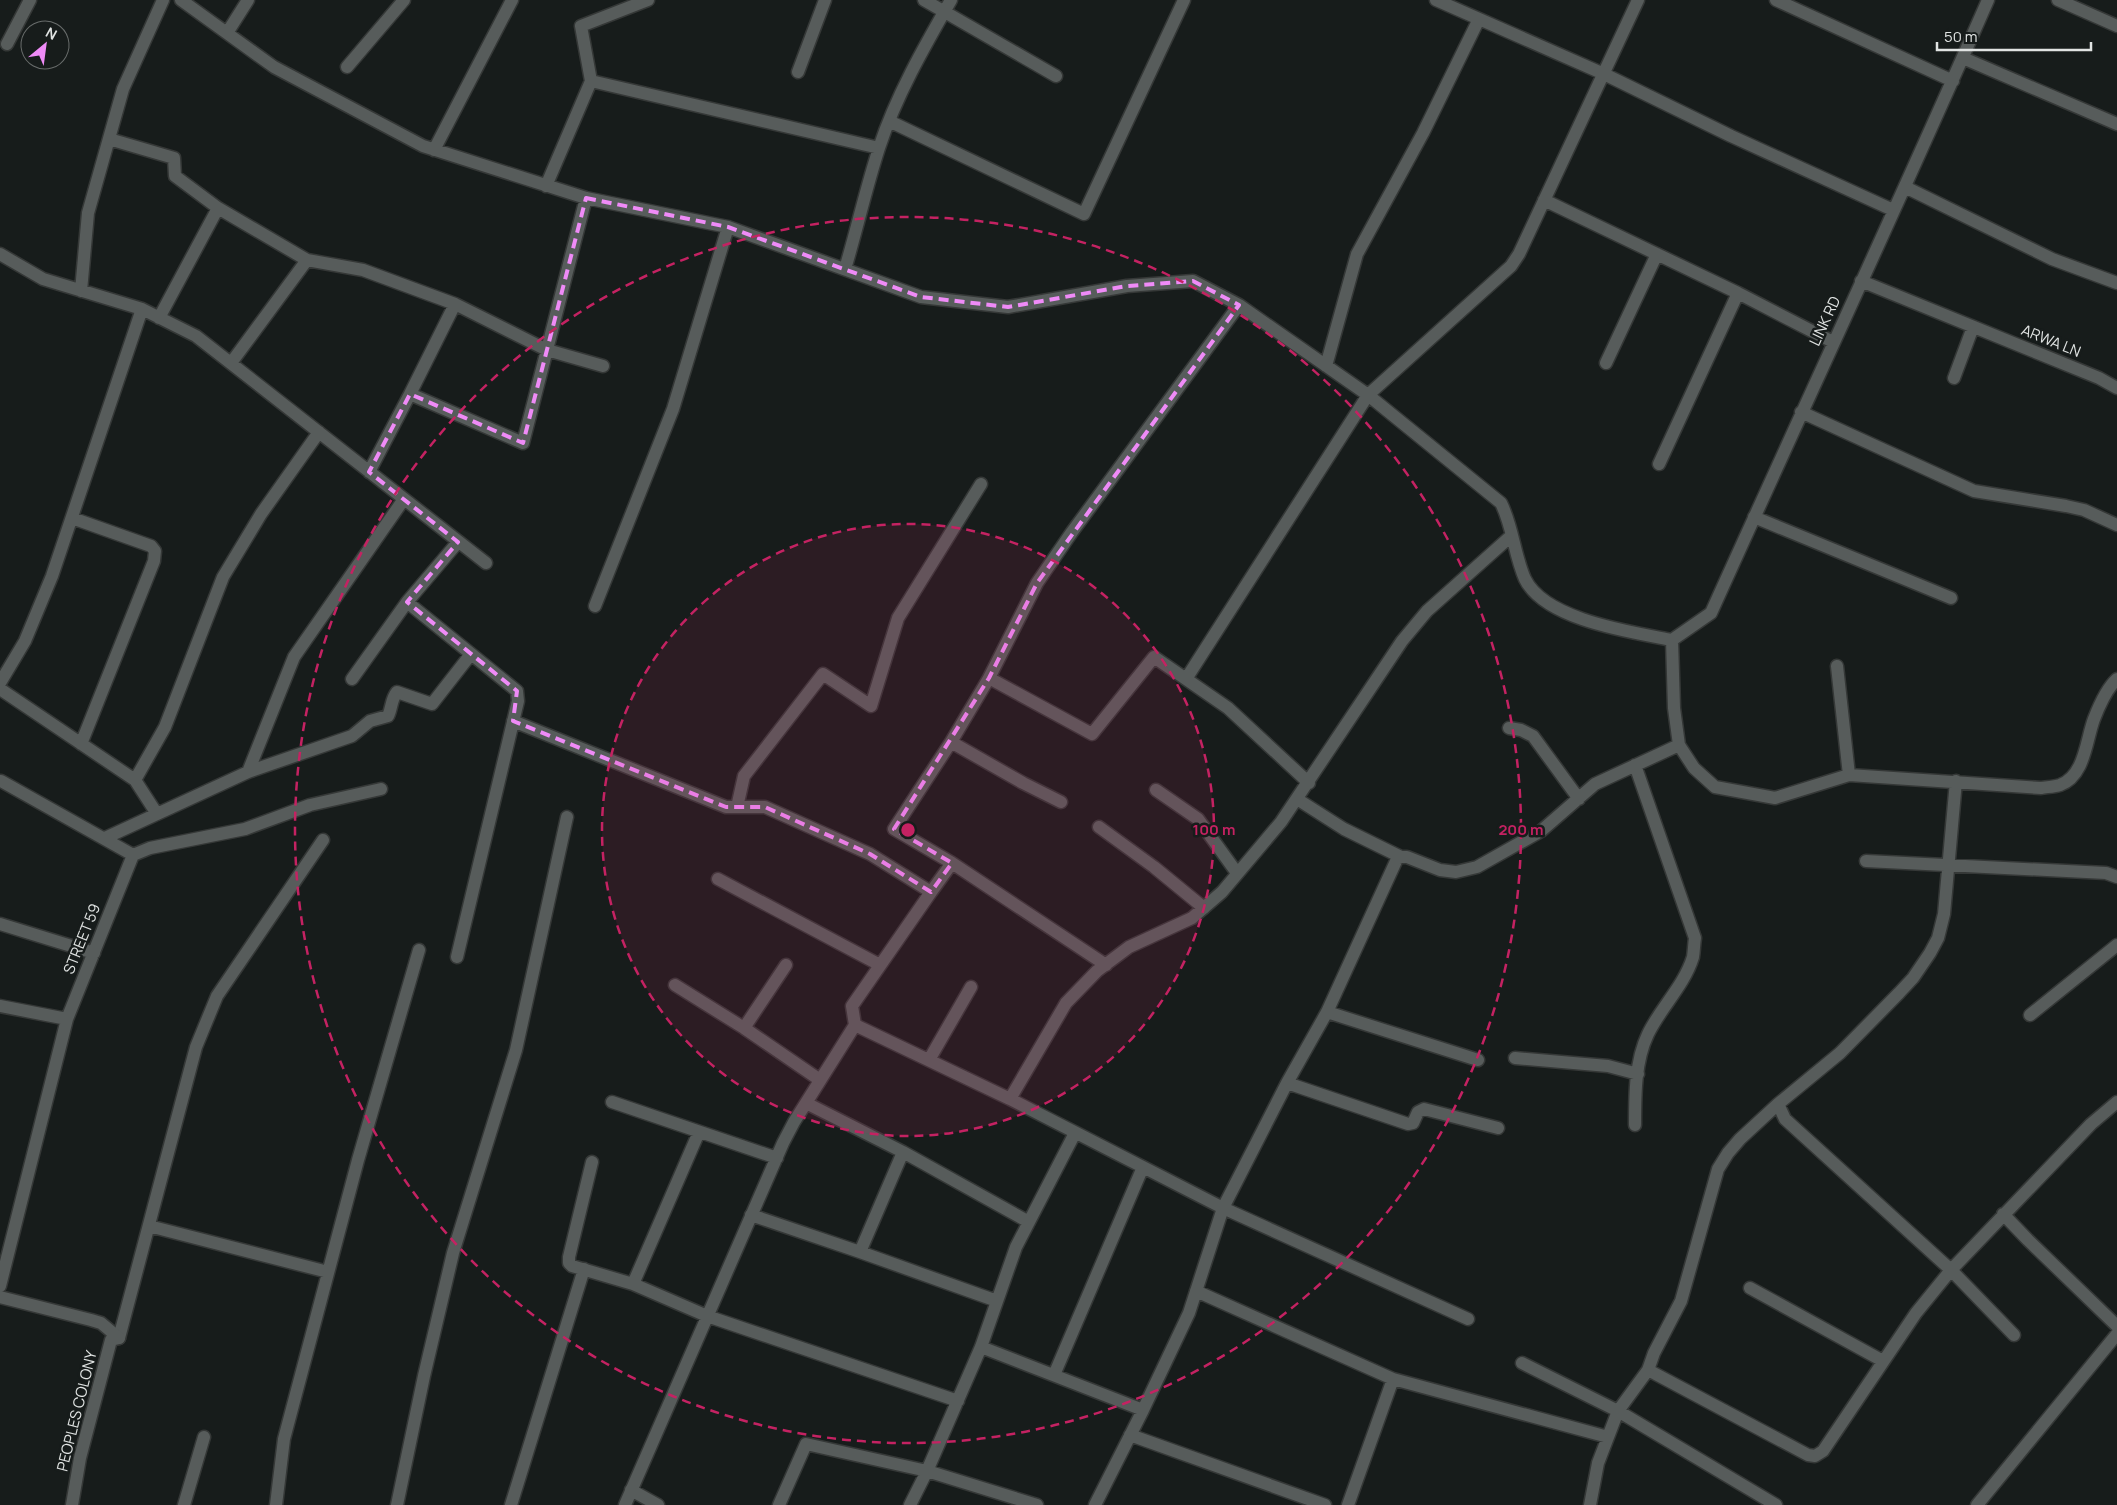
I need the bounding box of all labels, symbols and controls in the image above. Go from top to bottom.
north arrow [20,20,70,70]
scale bar [1937,20,2091,52]
text: N [43,22,61,44]
text: 50 m [1944,26,1978,47]
street label: LINK RD [1804,293,1845,349]
street label: ARWA LN [2018,319,2084,362]
text: 100 m [1193,819,1235,840]
text: 200 m [1498,819,1544,840]
centre of rings [899,821,917,839]
street label: STREET 59 [58,900,105,977]
street label: PEOPLES COLONY [51,1348,102,1473]

